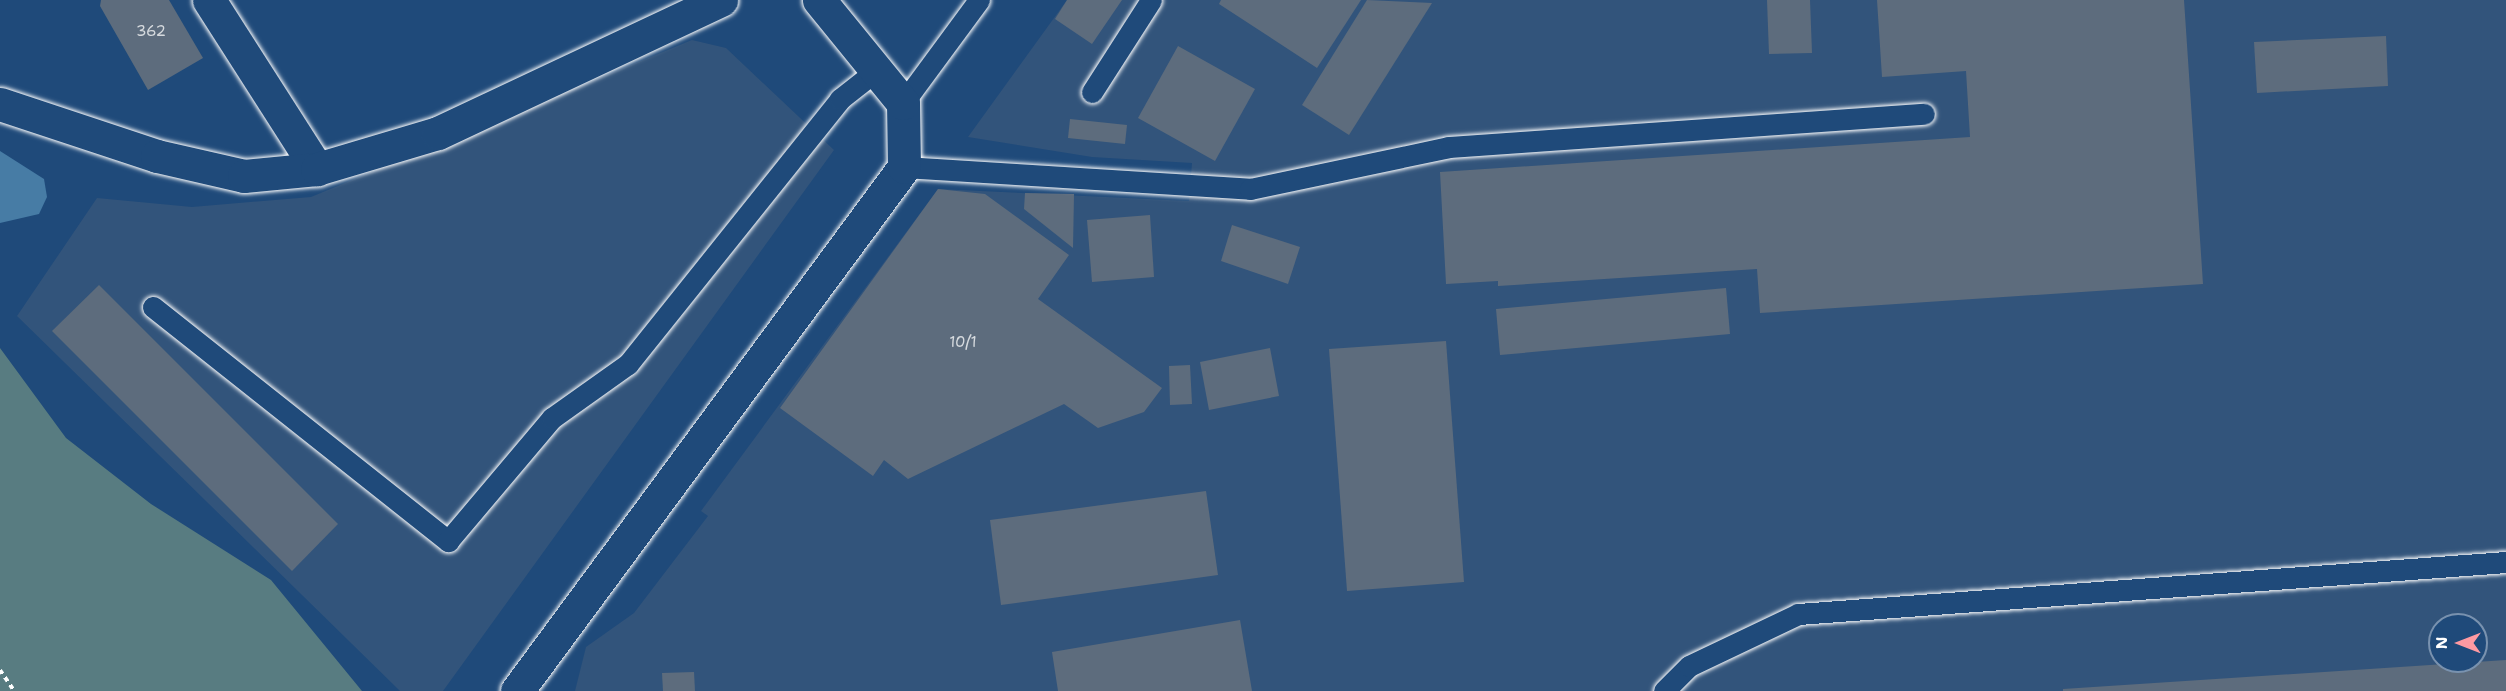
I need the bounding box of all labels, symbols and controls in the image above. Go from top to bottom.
house number: 362 [136,23,166,41]
house number: 10/1 [949,334,977,352]
north arrow [2428,613,2488,673]
text: N [2431,637,2452,649]

